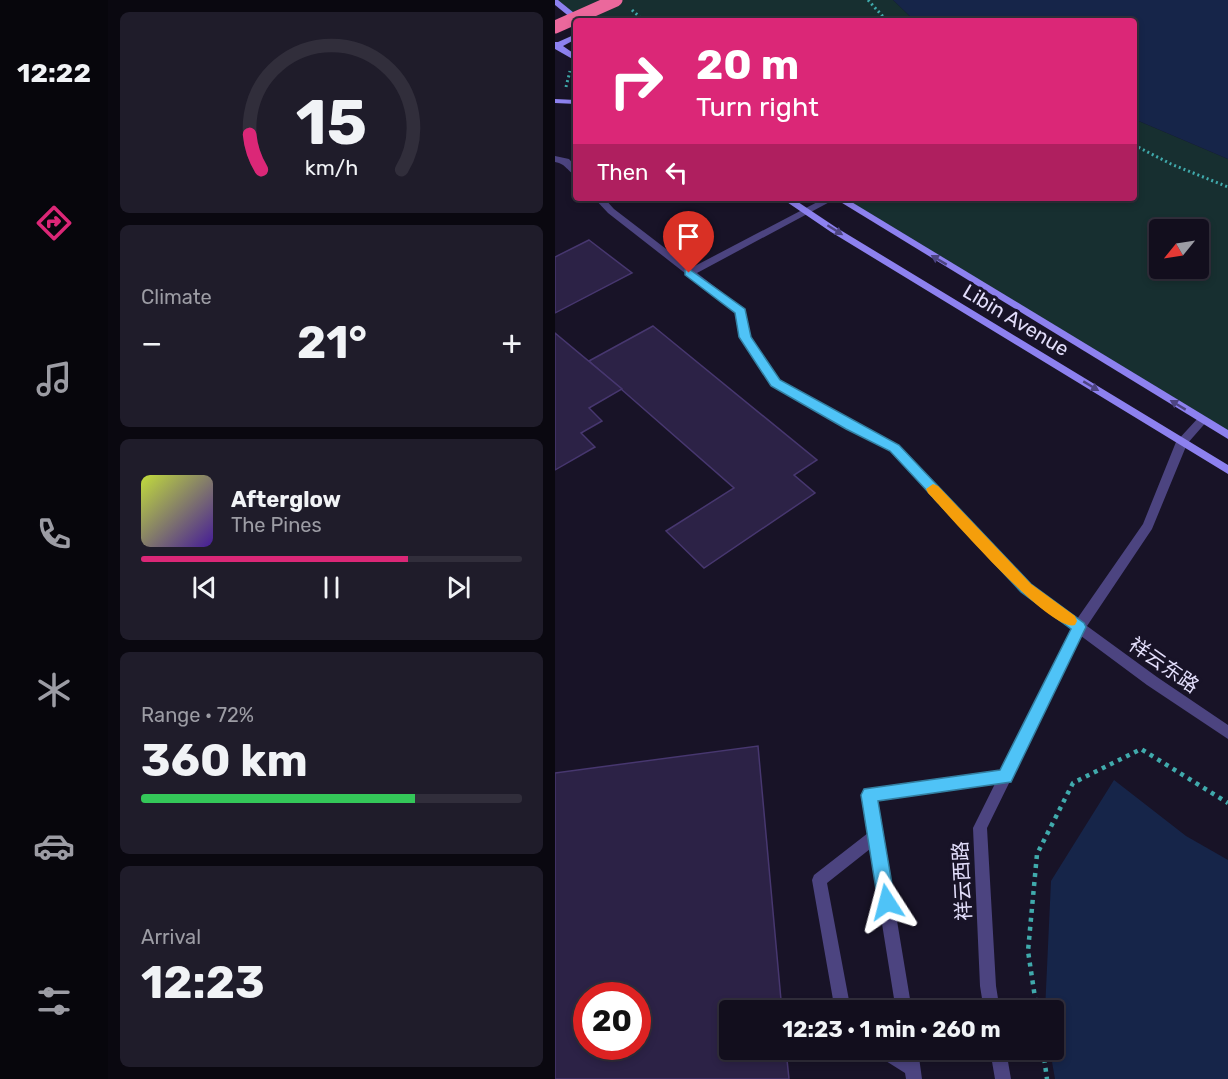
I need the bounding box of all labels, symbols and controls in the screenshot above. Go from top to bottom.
text: 20 m [696,40,799,90]
icon: right [597,42,675,120]
text: 12:22 [17,57,91,89]
text: 15 [296,86,367,160]
text: Turn right [696,91,819,123]
text: km/h [305,155,358,180]
icon: left [660,156,693,189]
text: Then [597,159,648,186]
icon: directions [33,202,75,244]
pin [663,211,714,273]
north arrow [1149,219,1209,279]
map controls [1149,219,1209,279]
icon: arrive [672,220,705,253]
one-way arrow [826,224,842,236]
one-way arrow [931,255,947,266]
street label: Libin Avenue [959,279,1073,361]
text: Climate [141,285,212,309]
text: 21° [297,316,367,369]
text: − [141,323,162,362]
text: + [501,323,522,362]
icon: music [33,358,75,400]
one-way arrow [1083,381,1099,392]
one-way arrow [1170,399,1186,410]
text: Afterglow [231,486,341,513]
icon: phone [33,513,75,555]
text: The Pines [231,513,322,537]
icon: previous [188,571,221,604]
icon: pause [315,571,348,604]
icon: next [442,571,475,604]
street label: 祥云东路 [1124,632,1204,698]
icon: climate [33,669,75,711]
text: Range · 72% [141,703,254,727]
text: 360 km [141,734,308,787]
icon: car [33,825,75,867]
street label: 祥云西路 [948,840,976,922]
position arrow [855,870,919,934]
text: Arrival [141,925,201,949]
text: 12:23 [141,956,265,1009]
icon: filters [33,980,75,1022]
speed limit sign: 20 [573,982,651,1060]
text: 12:23 · 1 min · 260 m [782,1016,1001,1043]

